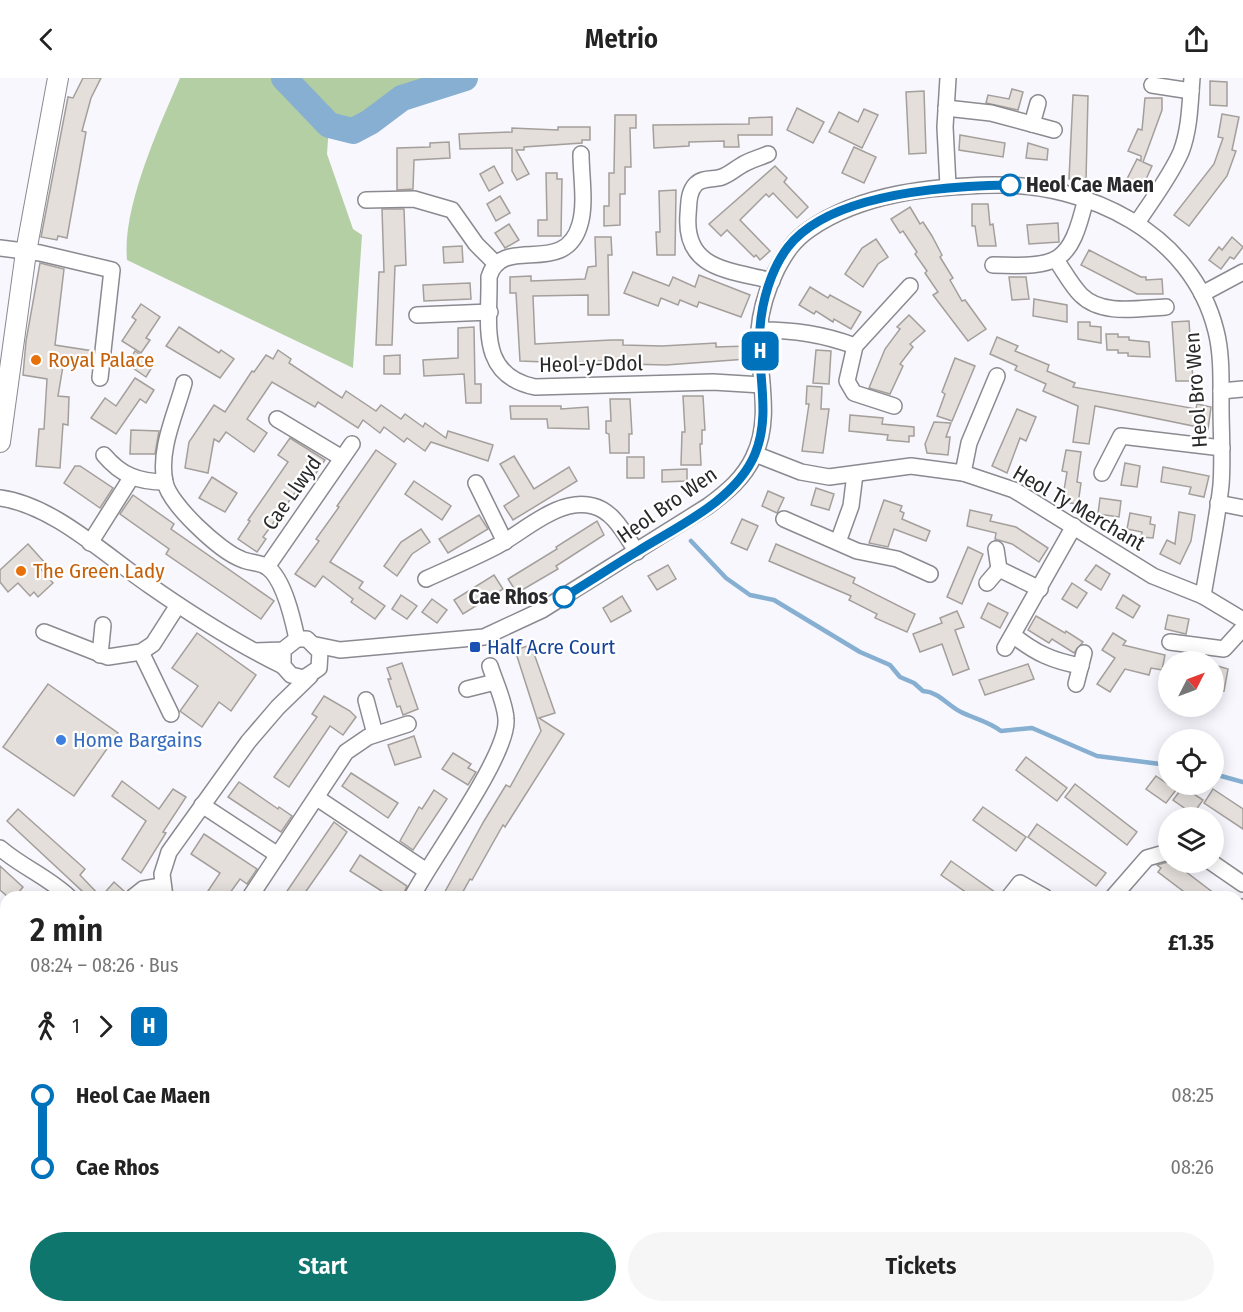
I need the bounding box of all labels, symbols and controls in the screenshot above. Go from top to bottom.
icon: back [30,23,63,56]
text: Metrio [585,23,658,55]
icon: share [1180,23,1213,56]
place label: Heol Cae Maen [1026,172,1154,198]
marker: Heol Cae Maen [999,174,1021,196]
street label: Heol Bro Wen [1179,331,1213,449]
line badge: H [740,332,780,370]
text: H [754,338,766,364]
place label: Royal Palace [48,347,154,373]
street label: Heol-y-Ddol [539,350,644,378]
marker: Royal Palace [29,353,43,367]
street label: Cae Llwyd [257,451,327,535]
street label: Heol Ty Merchant [1008,460,1150,556]
street label: Heol Bro Wen [612,461,722,549]
place label: The Green Lady [33,558,165,584]
marker: The Green Lady [14,564,28,578]
place label: Cae Rhos [469,584,548,610]
marker: Cae Rhos [553,586,575,608]
place label: Half Acre Court [487,634,615,660]
marker: Half Acre Court [468,640,482,654]
north arrow [1158,651,1224,717]
map controls [1158,651,1224,873]
place label: Home Bargains [73,727,202,753]
button: locate [1158,729,1224,795]
marker: Home Bargains [54,733,68,747]
button: layers [1158,807,1224,873]
text: 2 min [30,910,103,950]
text: £1.35 [1168,929,1214,956]
text: 08:24 – 08:26 · Bus [30,953,179,977]
icon: walk [30,1010,63,1043]
icon: forward [89,1010,122,1043]
text: H [143,1013,155,1039]
text: 1 [72,1014,80,1038]
text: Heol Cae Maen [76,1082,210,1109]
text: 08:25 [1171,1083,1214,1107]
text: Cae Rhos [76,1154,159,1181]
text: 08:26 [1171,1155,1214,1179]
button: Start [30,1232,616,1301]
button: Tickets [628,1232,1214,1301]

